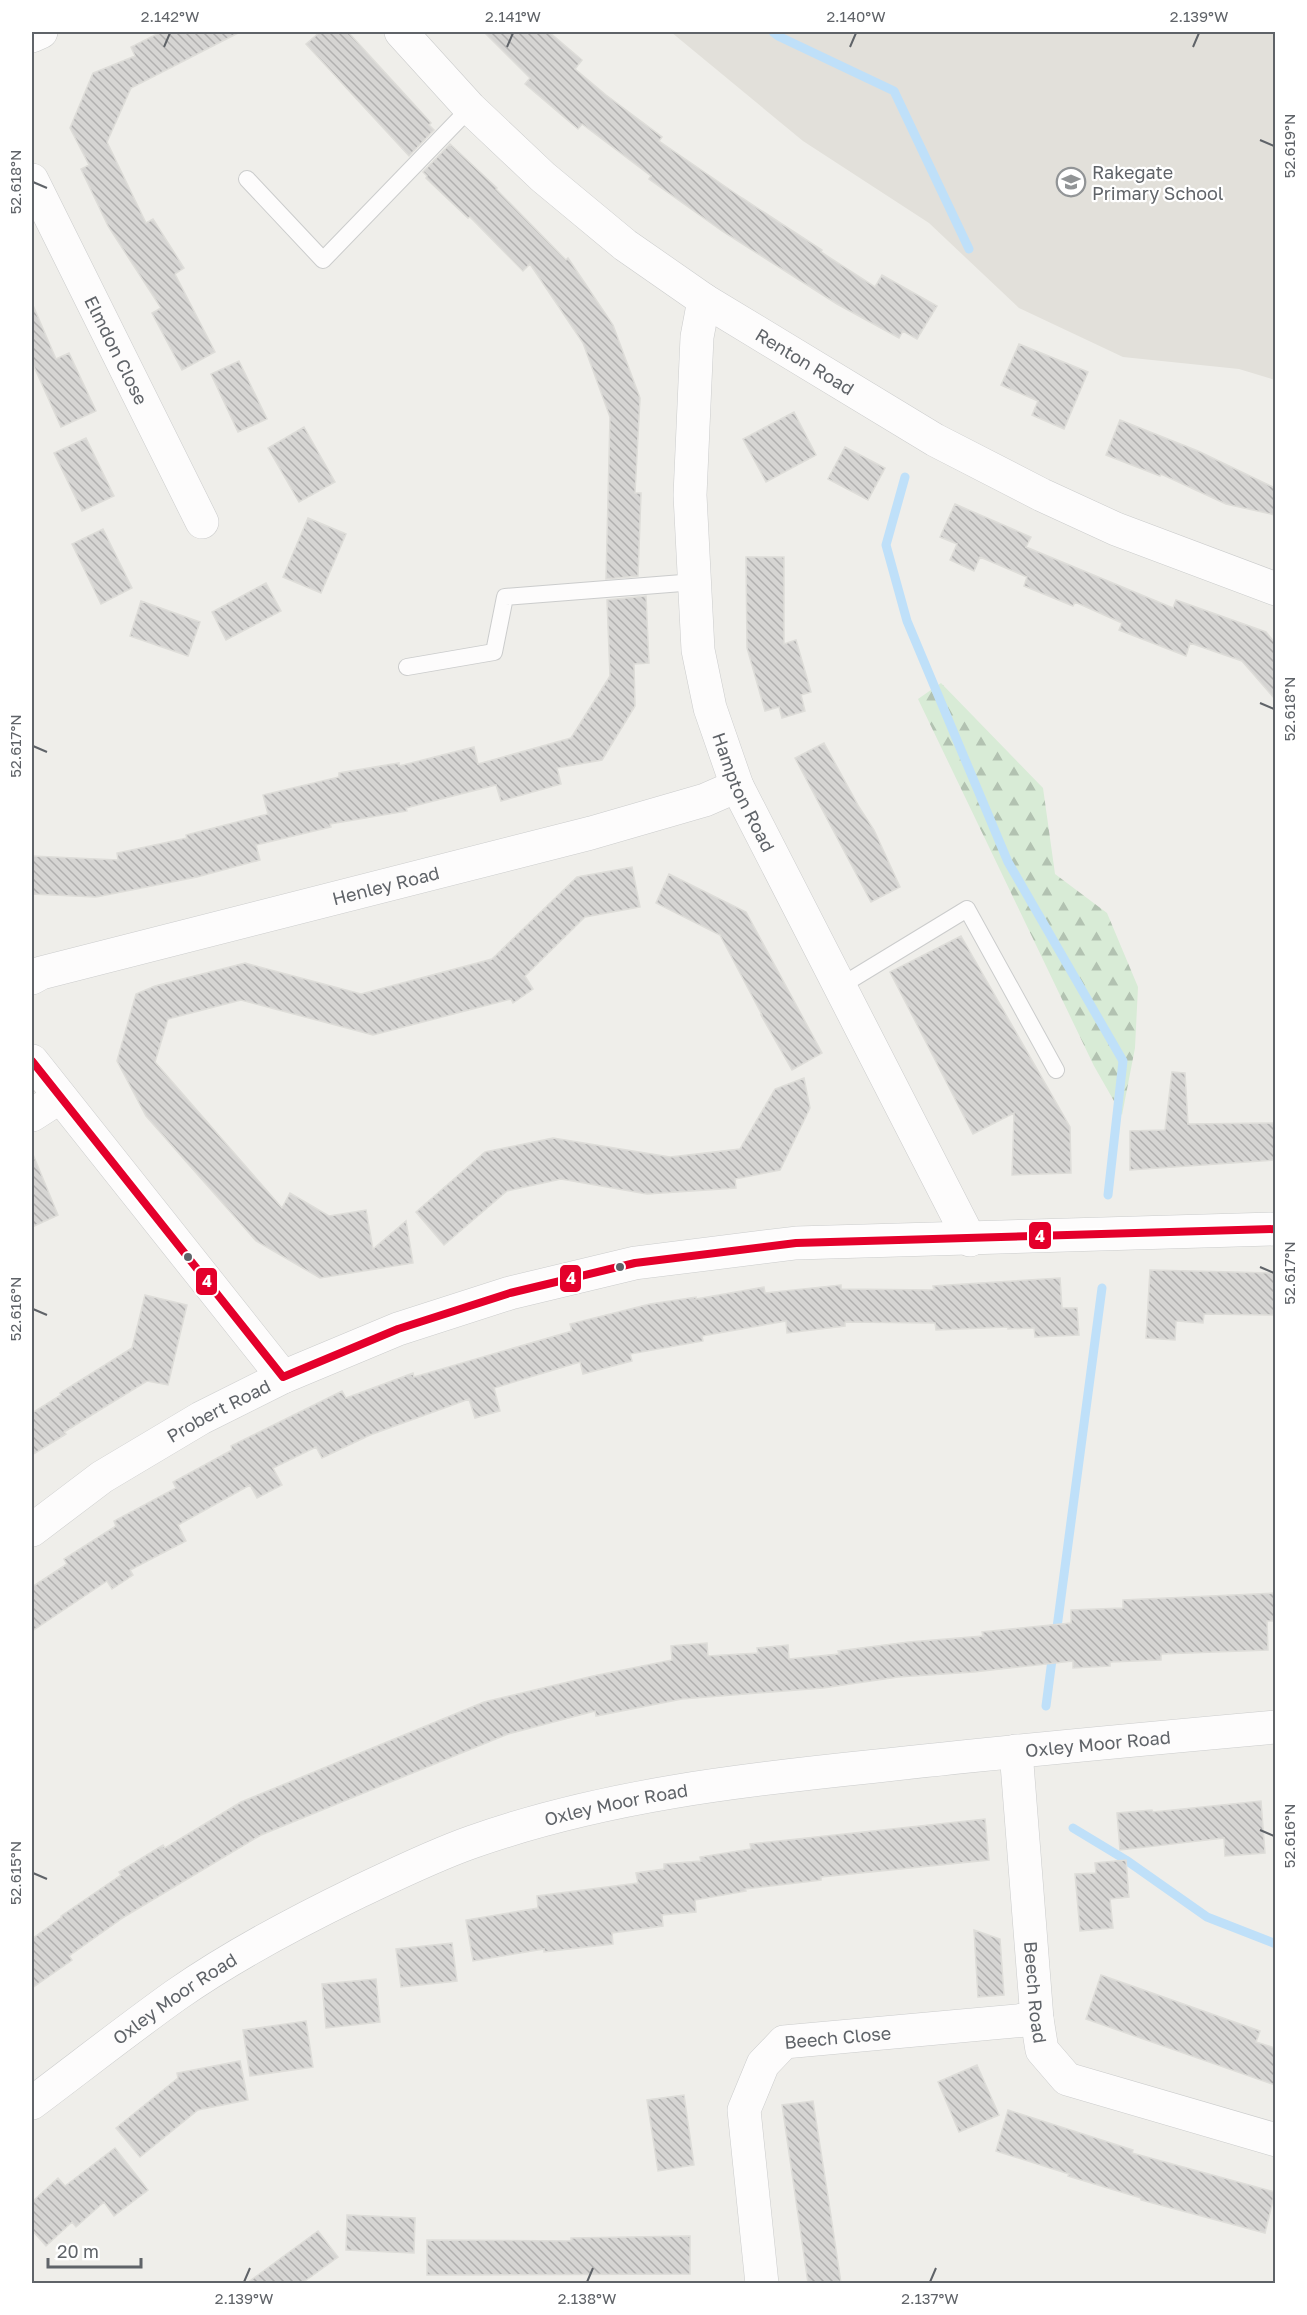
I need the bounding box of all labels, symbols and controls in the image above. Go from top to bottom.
text: 2.142°W [141,7,199,25]
text: 2.141°W [485,7,541,25]
text: 2.140°W [826,7,886,25]
text: 2.139°W [1170,7,1228,25]
text: 52.619°N [1280,114,1298,178]
text: 52.618°N [6,150,24,214]
place label: Rakegate Primary School [1092,161,1224,204]
school or university icon: Rakegate Primary School [1055,166,1087,198]
street label: Elmdon Close [80,292,153,408]
street label: Renton Road [752,323,858,399]
text: 52.618°N [1280,677,1298,741]
text: 52.617°N [6,714,24,778]
street label: Hampton Road [708,729,780,856]
street label: Henley Road [330,861,442,909]
line badge: 4 [1028,1221,1052,1250]
text: 4 [1035,1226,1045,1246]
text: 52.617°N [1280,1241,1298,1305]
unlabelled marker [182,1251,194,1263]
unlabelled marker [614,1261,626,1273]
line badge: 4 [559,1264,582,1293]
line badge: 4 [195,1267,218,1296]
text: 4 [566,1268,576,1288]
text: 4 [202,1271,212,1291]
text: 52.616°N [6,1277,24,1341]
street label: Probert Road [163,1374,274,1447]
street label: Oxley Moor Road [1024,1726,1172,1761]
street label: Oxley Moor Road [542,1779,689,1830]
text: 52.616°N [1280,1804,1298,1868]
text: 52.615°N [6,1841,24,1905]
street label: Beech Road [1020,1940,1052,2045]
street label: Oxley Moor Road [108,1948,241,2049]
street label: Beech Close [783,2021,892,2053]
scale bar [48,2231,141,2269]
text: 20 m [57,2240,99,2262]
text: 2.139°W [215,2289,273,2307]
text: 2.138°W [558,2289,616,2307]
text: 2.137°W [901,2289,959,2307]

